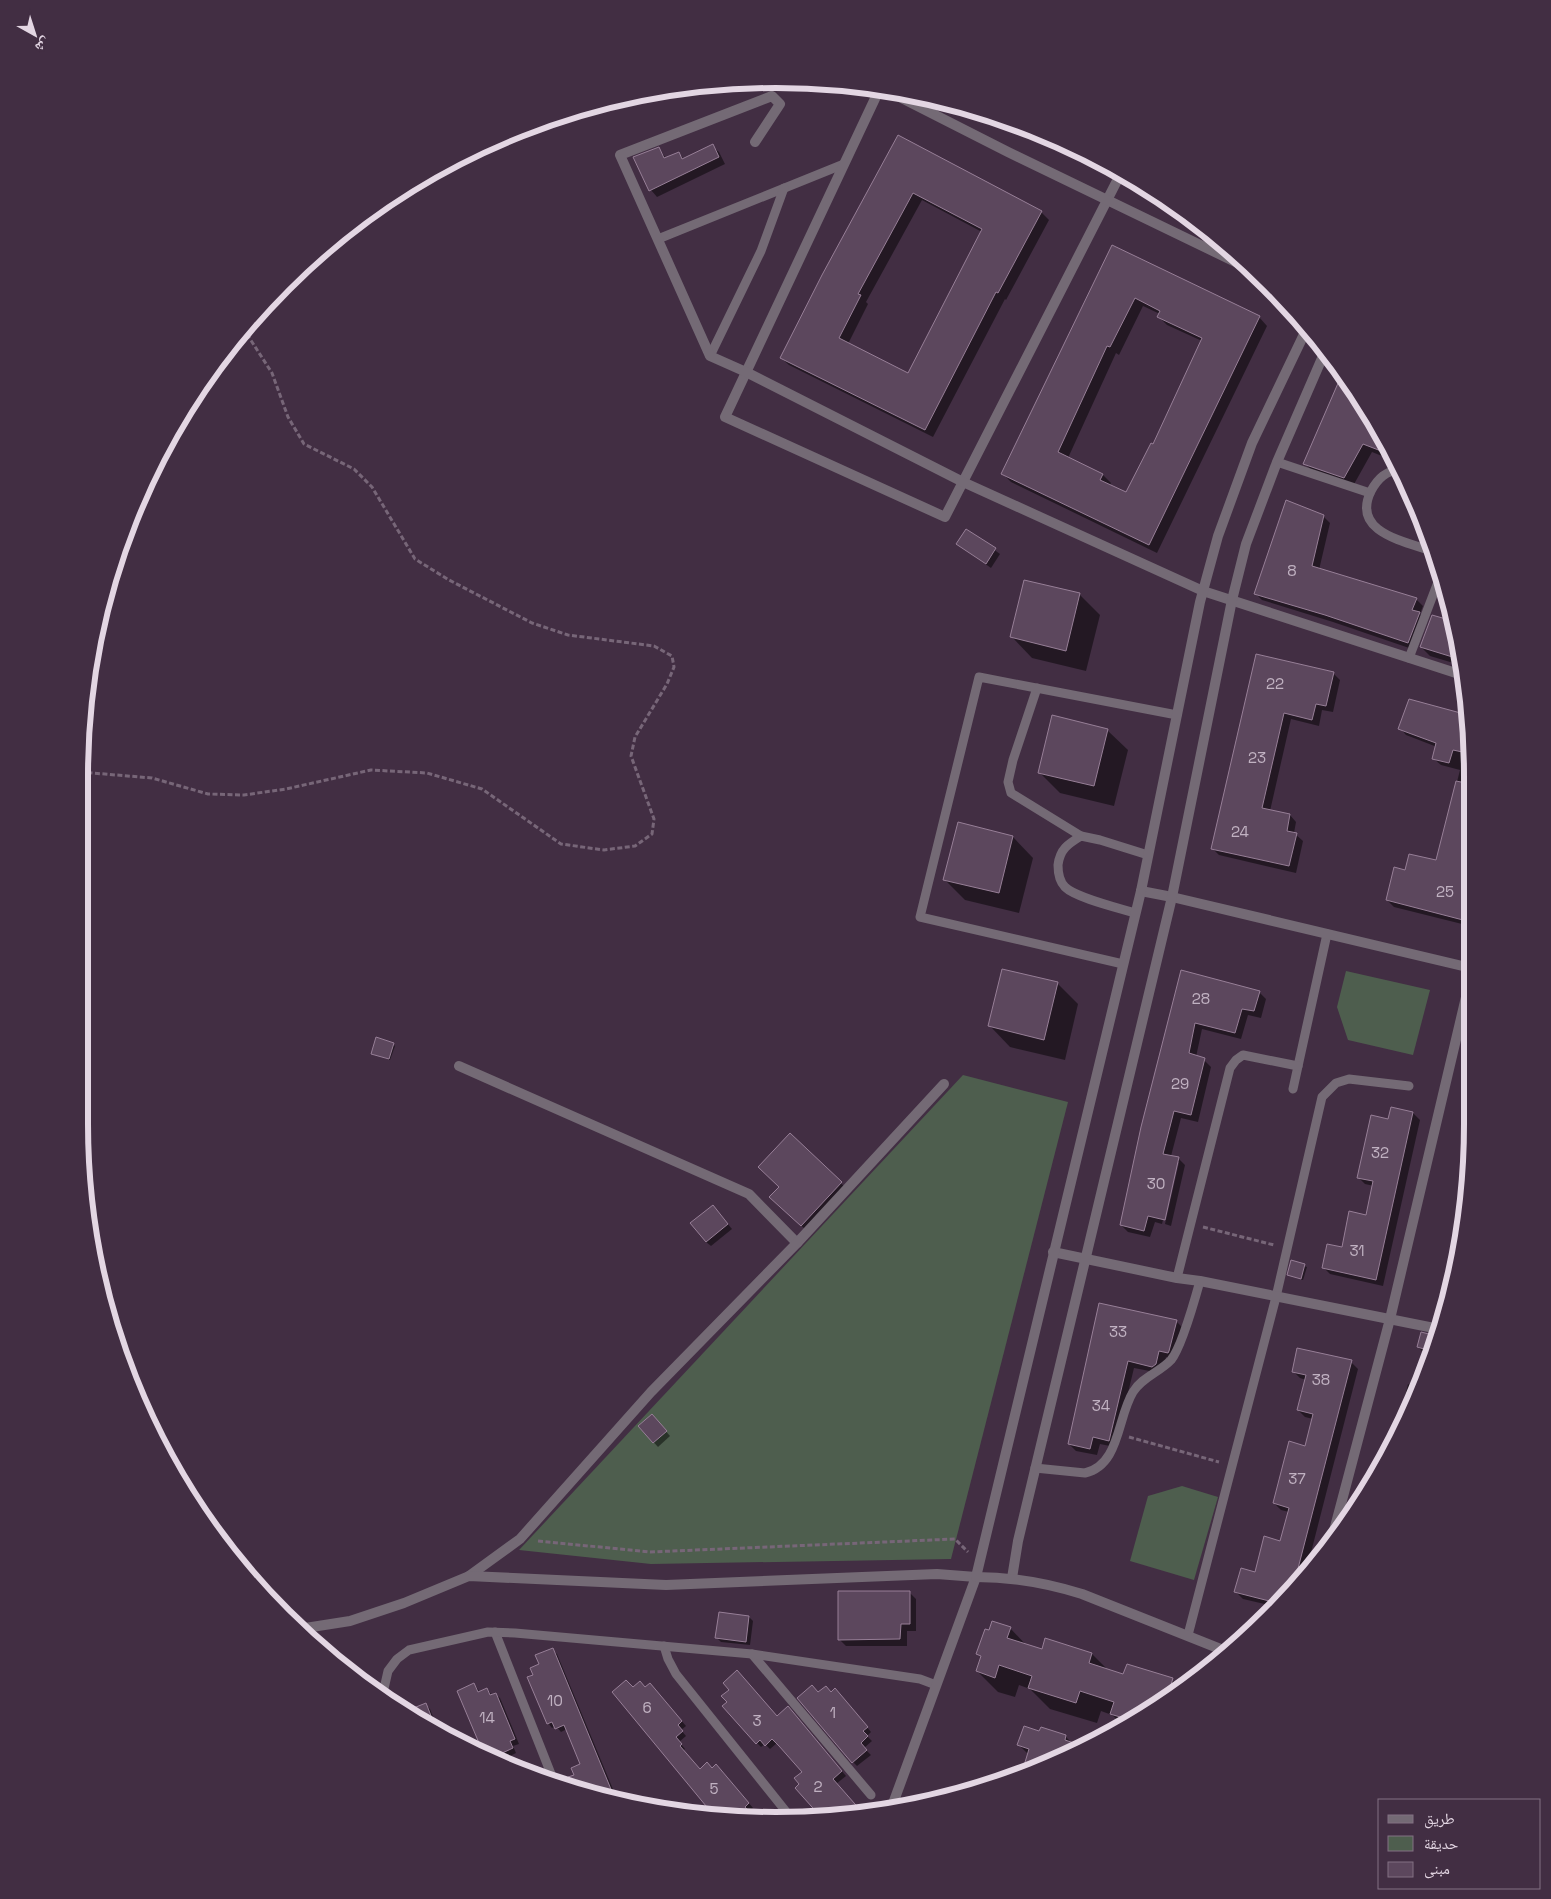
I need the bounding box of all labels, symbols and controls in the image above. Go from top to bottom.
north arrow [10,10,60,60]
text: ش [32,33,55,57]
house number: 8 [1287,561,1297,580]
house number: 22 [1266,674,1284,693]
house number: 23 [1248,748,1266,767]
house number: 24 [1231,822,1249,841]
house number: 25 [1436,882,1454,901]
house number: 28 [1192,989,1210,1008]
house number: 29 [1171,1074,1189,1093]
house number: 32 [1371,1143,1389,1162]
house number: 30 [1147,1174,1165,1193]
house number: 31 [1349,1241,1365,1260]
house number: 33 [1109,1322,1127,1341]
house number: 38 [1312,1370,1330,1389]
house number: 34 [1092,1396,1110,1415]
house number: 37 [1288,1469,1306,1488]
house number: 10 [547,1691,563,1710]
house number: 6 [642,1698,652,1717]
house number: 1 [830,1703,836,1722]
house number: 14 [479,1708,495,1727]
house number: 3 [752,1711,762,1730]
house number: 2 [813,1777,823,1796]
house number: 5 [710,1779,719,1798]
legend [1378,1799,1541,1889]
text: طريق [1424,1809,1455,1829]
text: حديقة [1424,1834,1459,1853]
text: مبنى [1424,1859,1450,1879]

